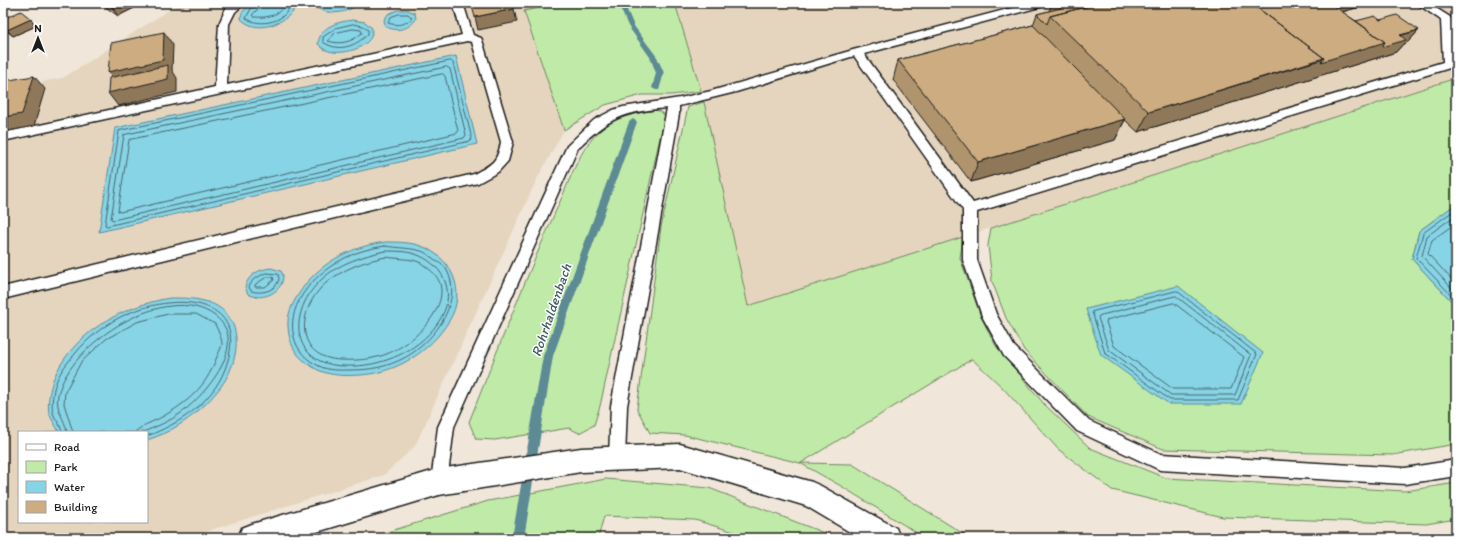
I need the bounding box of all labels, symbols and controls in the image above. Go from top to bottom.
north arrow [18,18,58,58]
text: N [34,22,42,35]
water label: Rohrhaldenbach [528,261,576,359]
legend [18,431,148,523]
text: Road [54,440,80,454]
text: Park [54,460,78,474]
text: Water [54,480,85,494]
text: Building [54,500,98,514]

